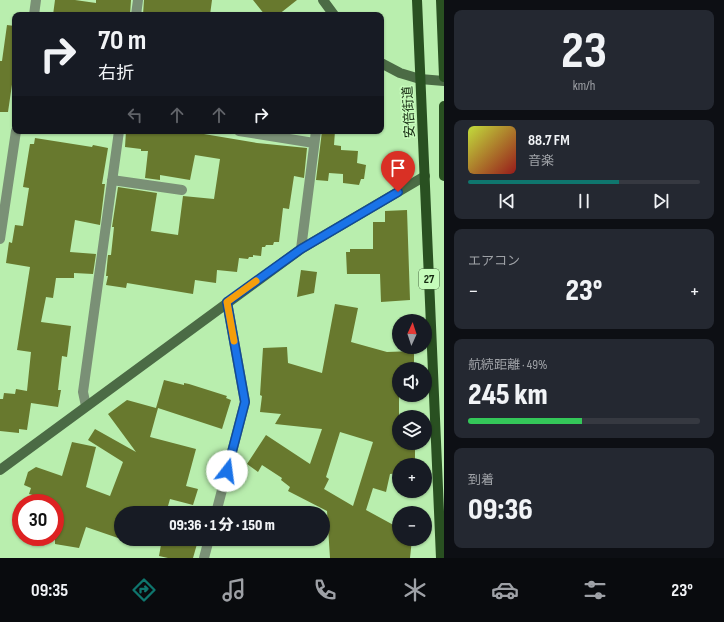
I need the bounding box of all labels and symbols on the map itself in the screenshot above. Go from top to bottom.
street label: 安倍街道 [400,86,418,138]
pin [381,151,415,192]
road number: 27 [419,269,439,289]
north arrow [392,314,432,354]
position arrow [206,450,248,492]
speed limit sign: 30 [12,494,64,546]

